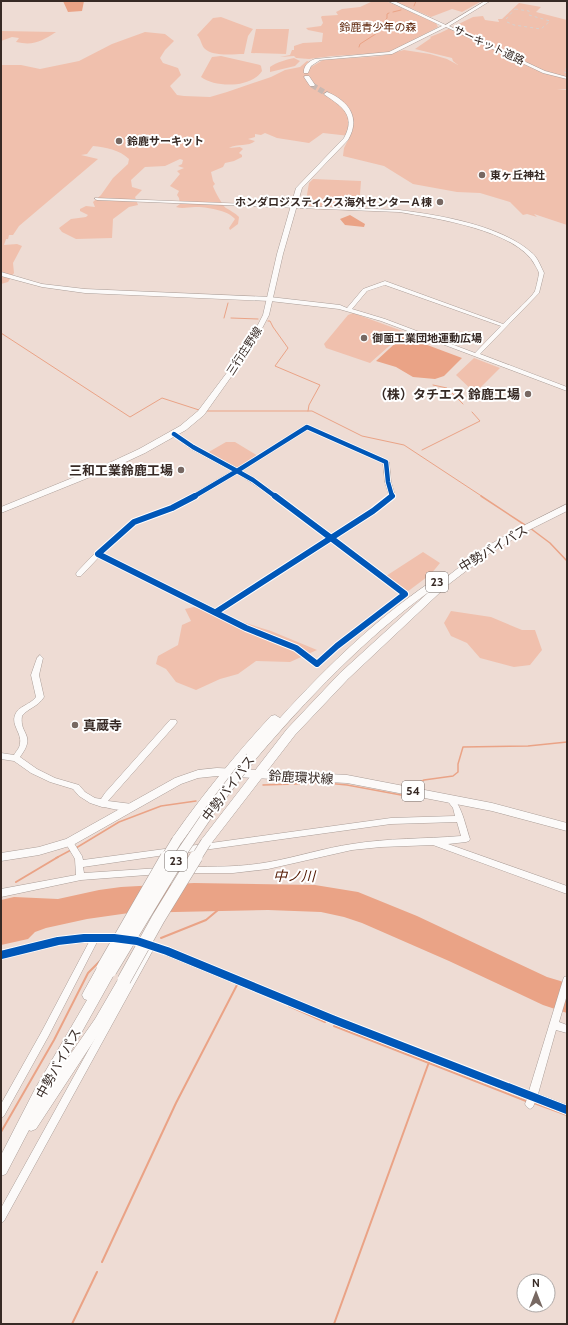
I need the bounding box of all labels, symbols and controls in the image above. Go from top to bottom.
park label: 鈴鹿青少年の森 [340,20,417,34]
street label: サーキット道路 [451,22,527,68]
place label: 鈴鹿サーキット [127,134,204,148]
marker: 鈴鹿サーキット [114,136,124,146]
place label: 東ヶ丘神社 [490,168,545,182]
marker: 東ヶ丘神社 [477,170,487,180]
place label: ホンダロジスティクス海外センターＡ棟 [235,195,432,209]
marker: ホンダロジスティクス海外センターＡ棟 [435,197,445,207]
street label: 三行庄野線 [223,324,265,378]
place label: 御薗工業団地運動広場 [372,331,482,345]
marker: 御薗工業団地運動広場 [359,333,369,343]
place label: （株）タチエス 鈴鹿工場 [374,386,520,402]
marker: （株）タチエス 鈴鹿工場 [523,389,533,399]
place label: 三和工業鈴鹿工場 [69,462,173,478]
marker: 三和工業鈴鹿工場 [176,465,186,475]
street label: 中勢バイパス [456,521,530,575]
road number: 23 [426,572,448,592]
place label: 真蔵寺 [83,717,122,733]
marker: 真蔵寺 [70,720,80,730]
street label: 中勢バイパス [198,752,258,824]
street label: 鈴鹿環状線 [268,767,334,787]
road number: 54 [402,781,424,801]
road number: 23 [165,851,187,871]
water label: 中ノ川 [273,867,317,885]
street label: 中勢バイパス [32,1025,84,1101]
north arrow [516,1273,556,1313]
text: N [532,1276,540,1290]

